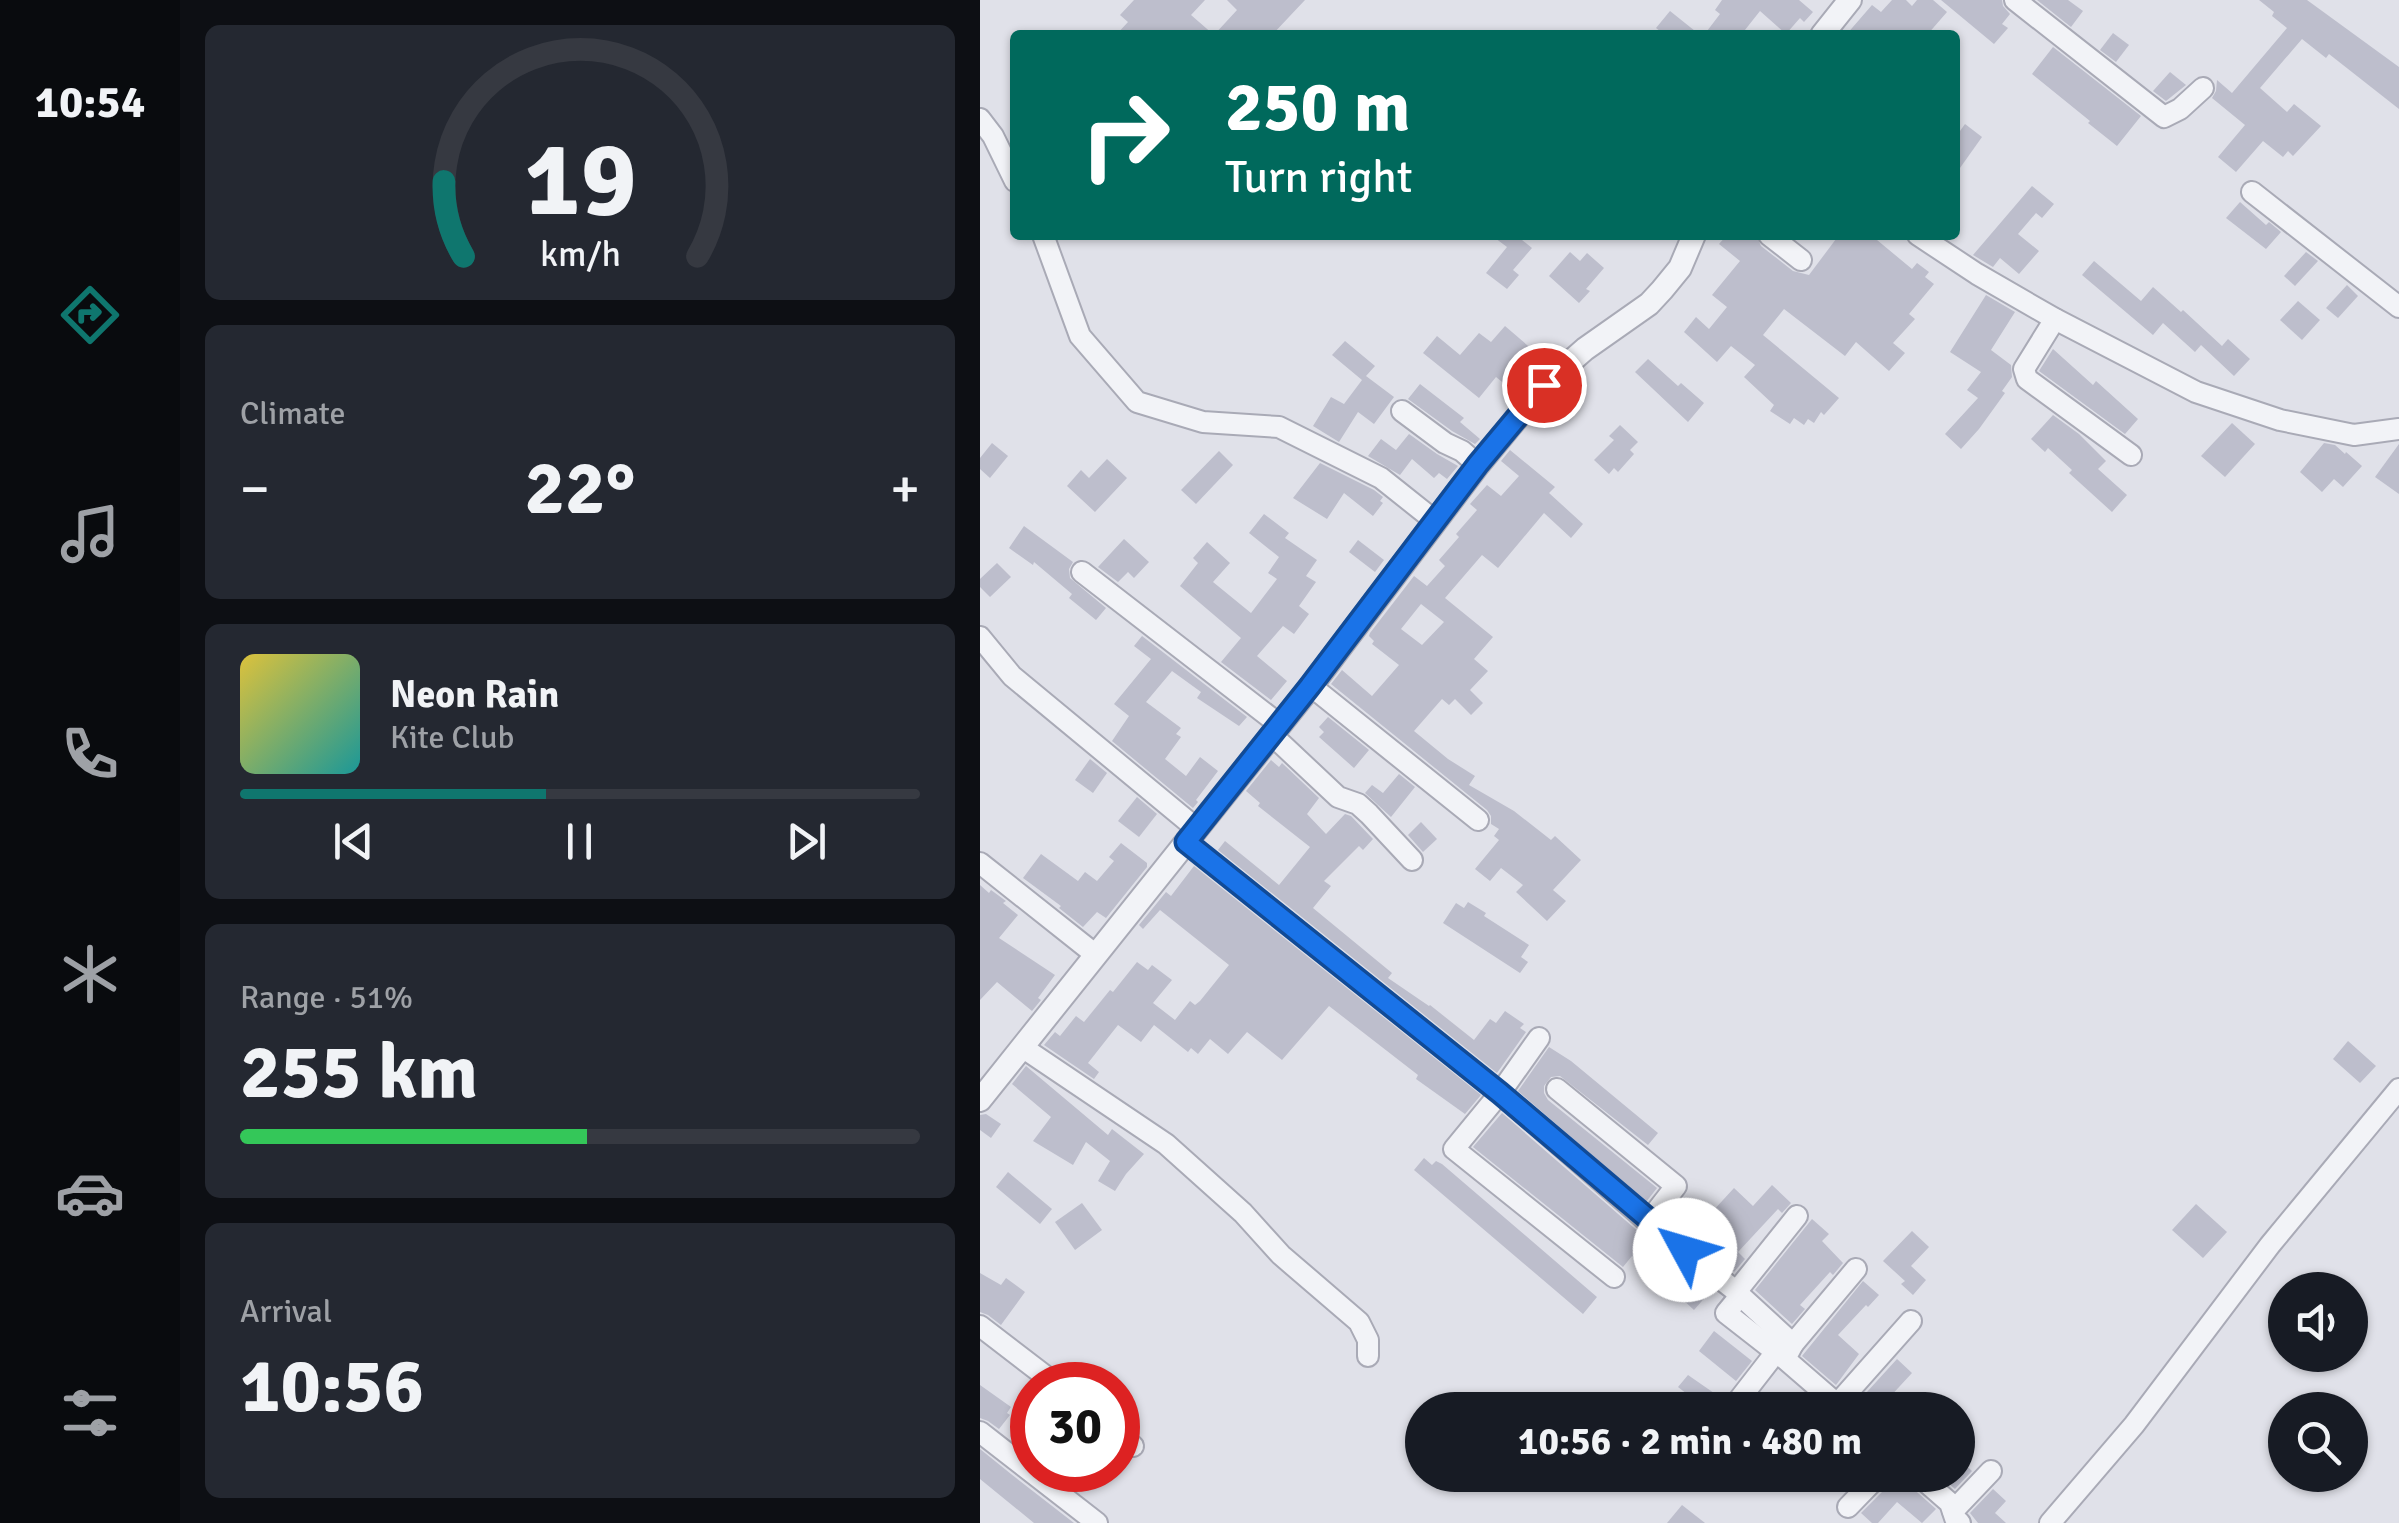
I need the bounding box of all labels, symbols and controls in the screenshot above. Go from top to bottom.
text: 250 m [1225,64,1410,150]
icon: right [1060,70,1190,200]
text: 10:54 [35,75,145,130]
text: 19 [524,116,636,244]
text: Turn right [1225,150,1413,205]
text: km/h [540,232,620,276]
icon: directions [55,280,125,350]
pin [1502,343,1587,428]
icon: arrive [1517,358,1572,413]
text: Climate [240,394,346,433]
text: 22° [525,442,636,535]
text: − [240,455,270,523]
text: + [890,455,920,523]
icon: music [55,499,125,569]
text: Neon Rain [390,671,559,718]
text: Kite Club [390,718,514,757]
icon: phone [55,719,125,789]
icon: previous [326,814,381,869]
icon: pause [552,814,607,869]
icon: next [779,814,834,869]
icon: climate [55,939,125,1009]
text: Range · 51% [240,978,413,1017]
text: 255 km [240,1026,478,1119]
icon: car [55,1158,125,1228]
position arrow [1633,1198,1737,1302]
map controls [2268,1272,2368,1492]
button: sound [2268,1272,2368,1372]
text: Arrival [240,1292,332,1331]
text: 10:56 [240,1340,424,1433]
speed limit sign: 30 [1010,1362,1140,1492]
icon: filters [55,1378,125,1448]
button: search [2268,1392,2368,1492]
text: 10:56 · 2 min · 480 m [1518,1418,1862,1465]

